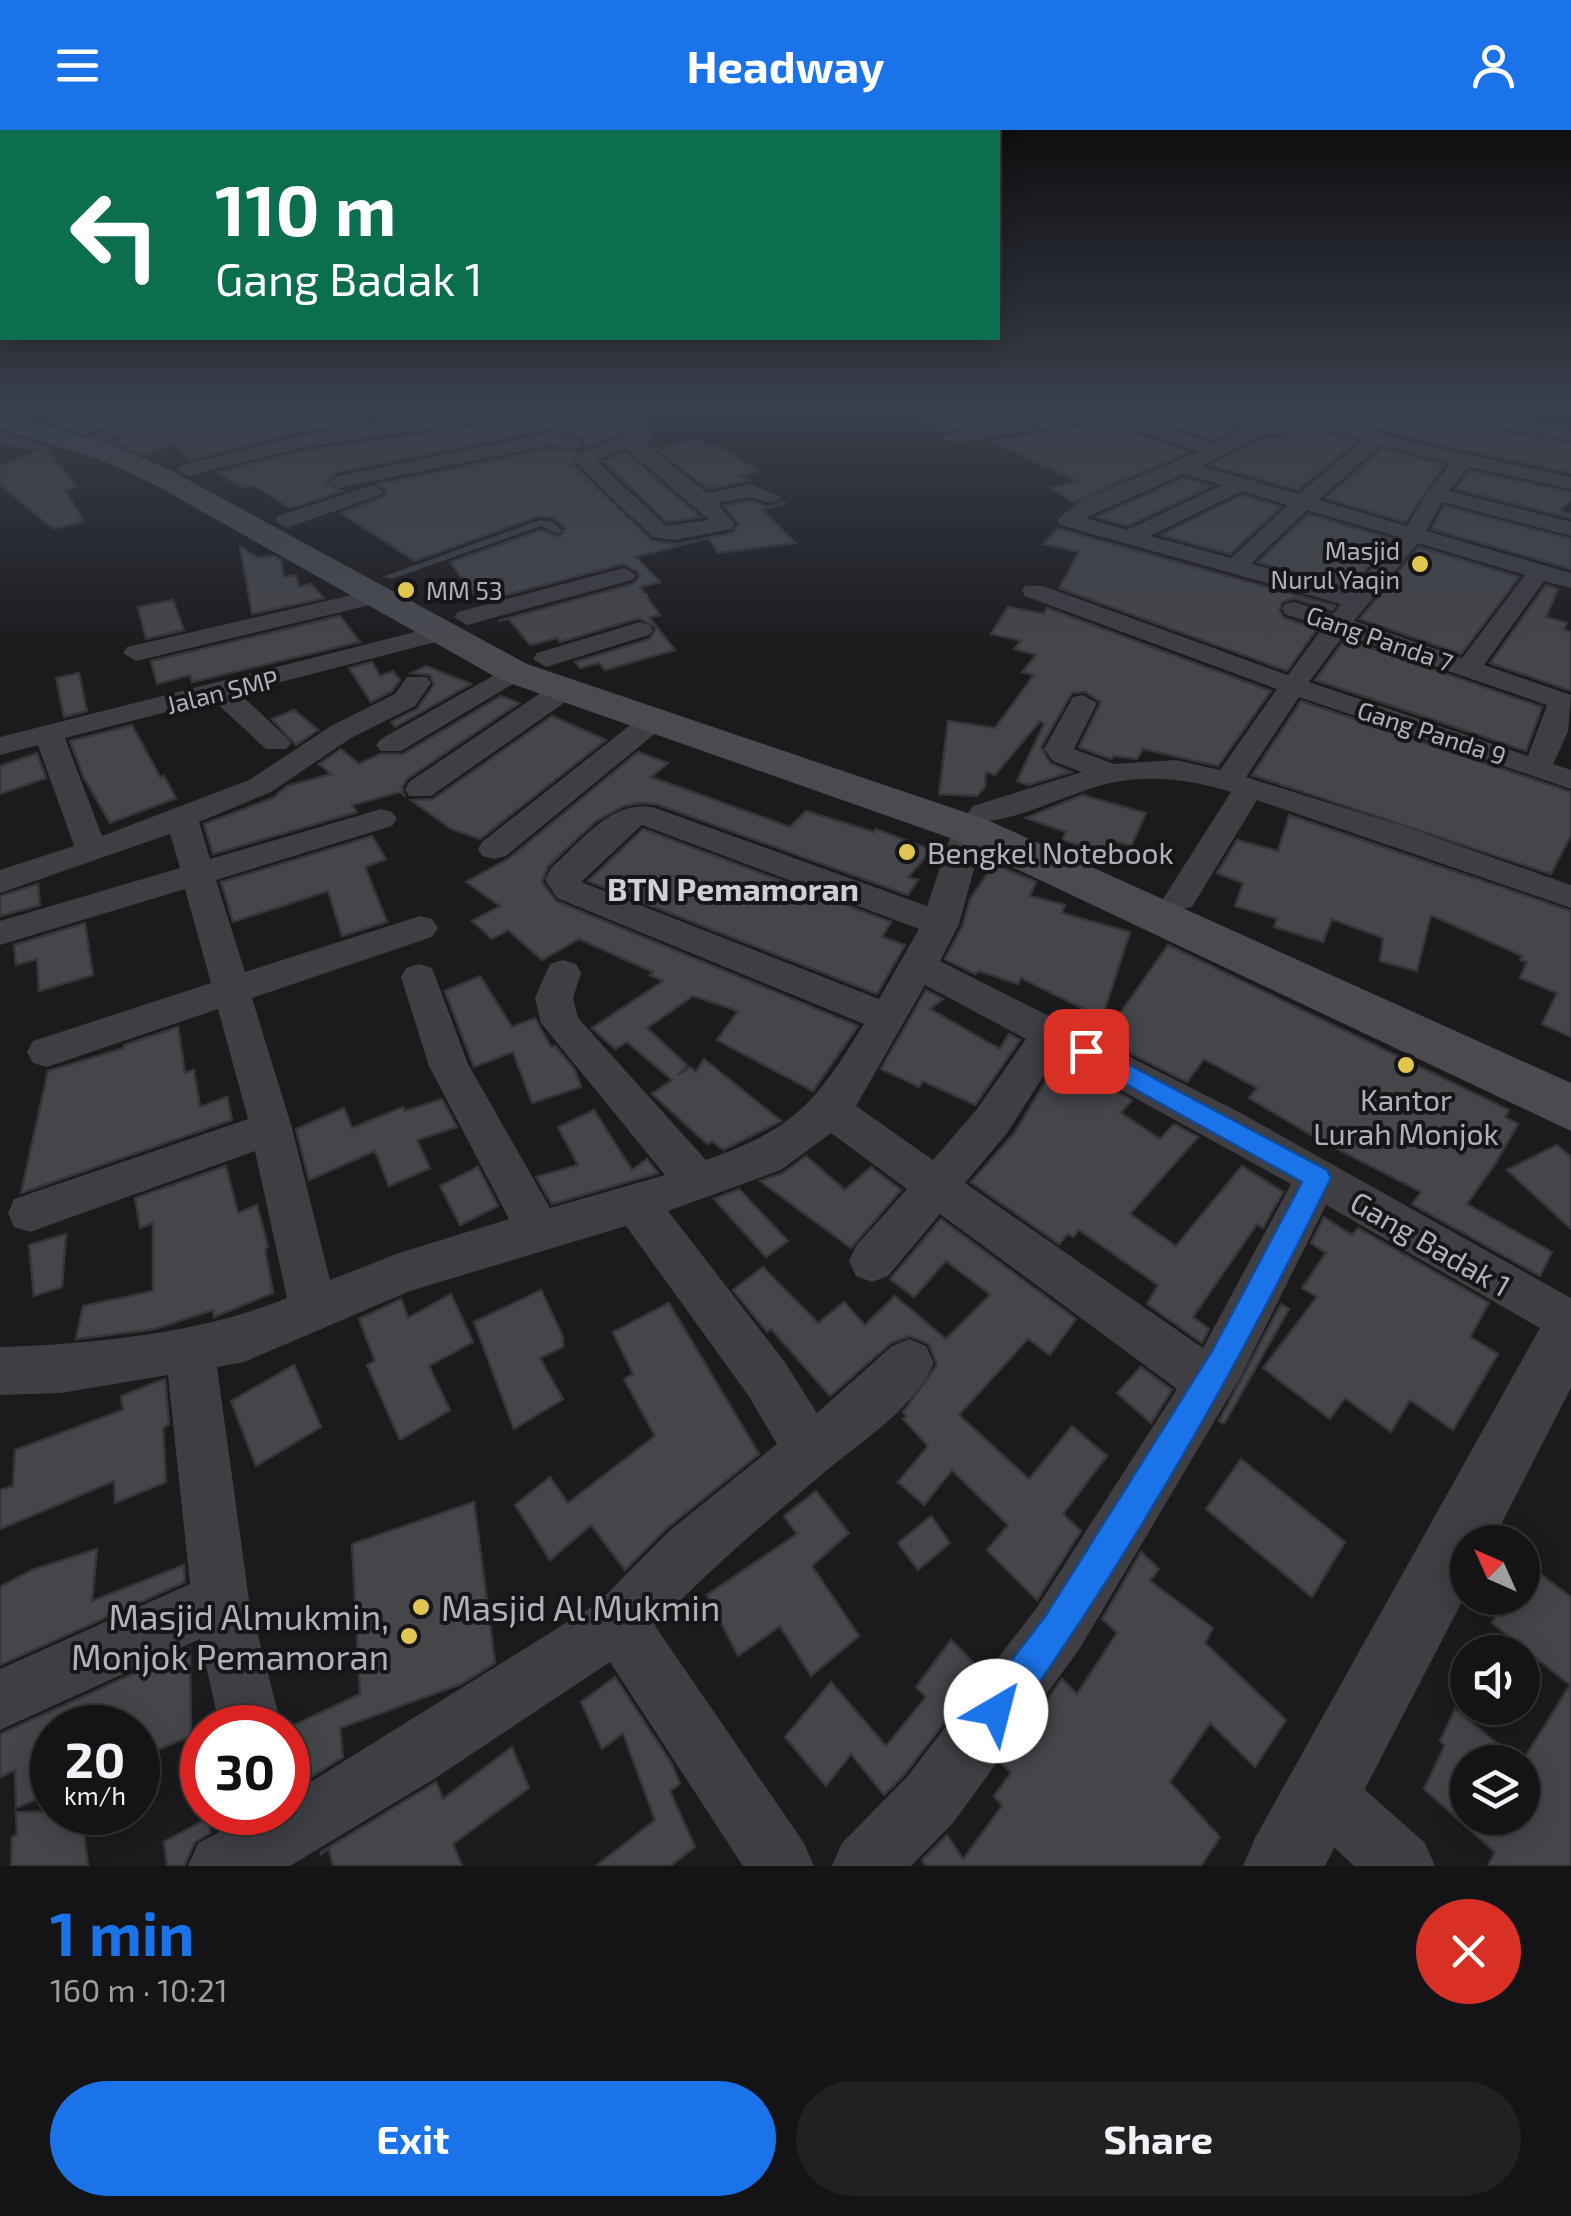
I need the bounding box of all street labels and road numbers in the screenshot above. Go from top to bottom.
street label: Gang Panda 7 [1303,599,1457,677]
street label: Jalan SMP [163,663,281,719]
street label: Gang Panda 9 [1354,694,1510,770]
street label: Gang Badak 1 [1345,1183,1517,1303]

